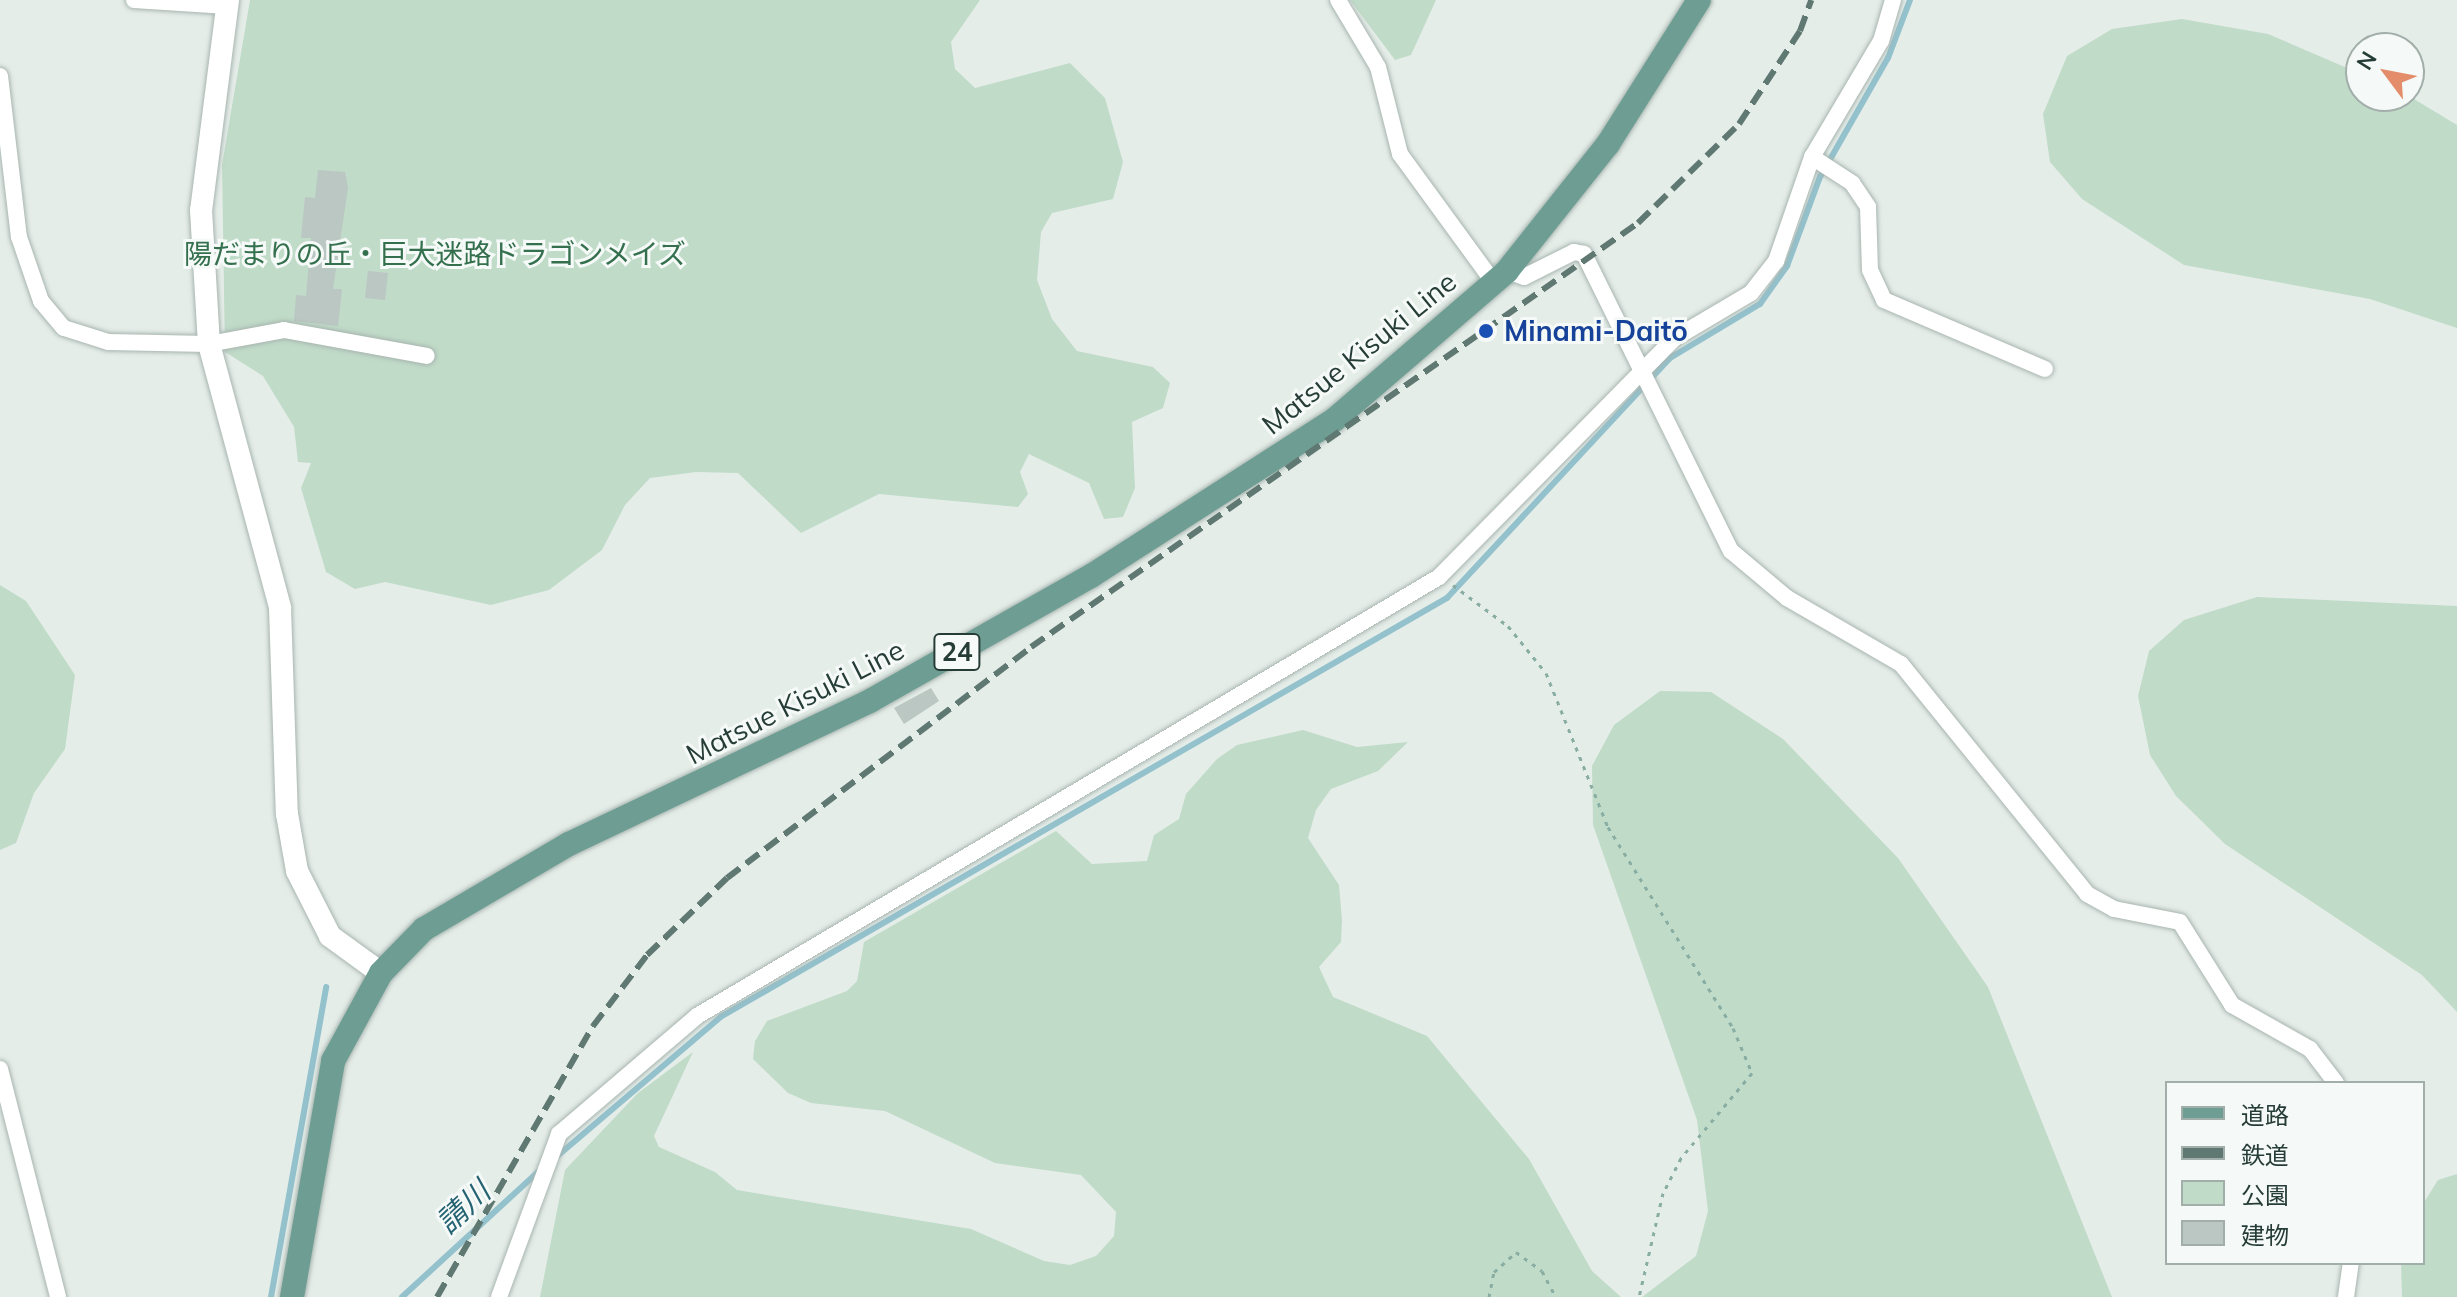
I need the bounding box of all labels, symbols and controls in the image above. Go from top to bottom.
north arrow [2345,32,2425,112]
text: N [2350,46,2383,75]
park label: 陽だまりの丘・巨大迷路ドラゴンメイズ [183,237,687,271]
street label: Matsue Kisuki Line [1255,265,1463,441]
place label: Minami-Daitō [1504,314,1688,348]
marker: Minami-Daitō [1475,320,1497,342]
road number: 24 [933,630,981,674]
street label: Matsue Kisuki Line [681,633,909,771]
legend [2165,1081,2425,1265]
text: 道路 [2241,1100,2289,1130]
text: 鉄道 [2241,1140,2289,1170]
water label: 請川 [429,1173,497,1241]
text: 公園 [2241,1180,2289,1210]
text: 建物 [2241,1220,2289,1250]

